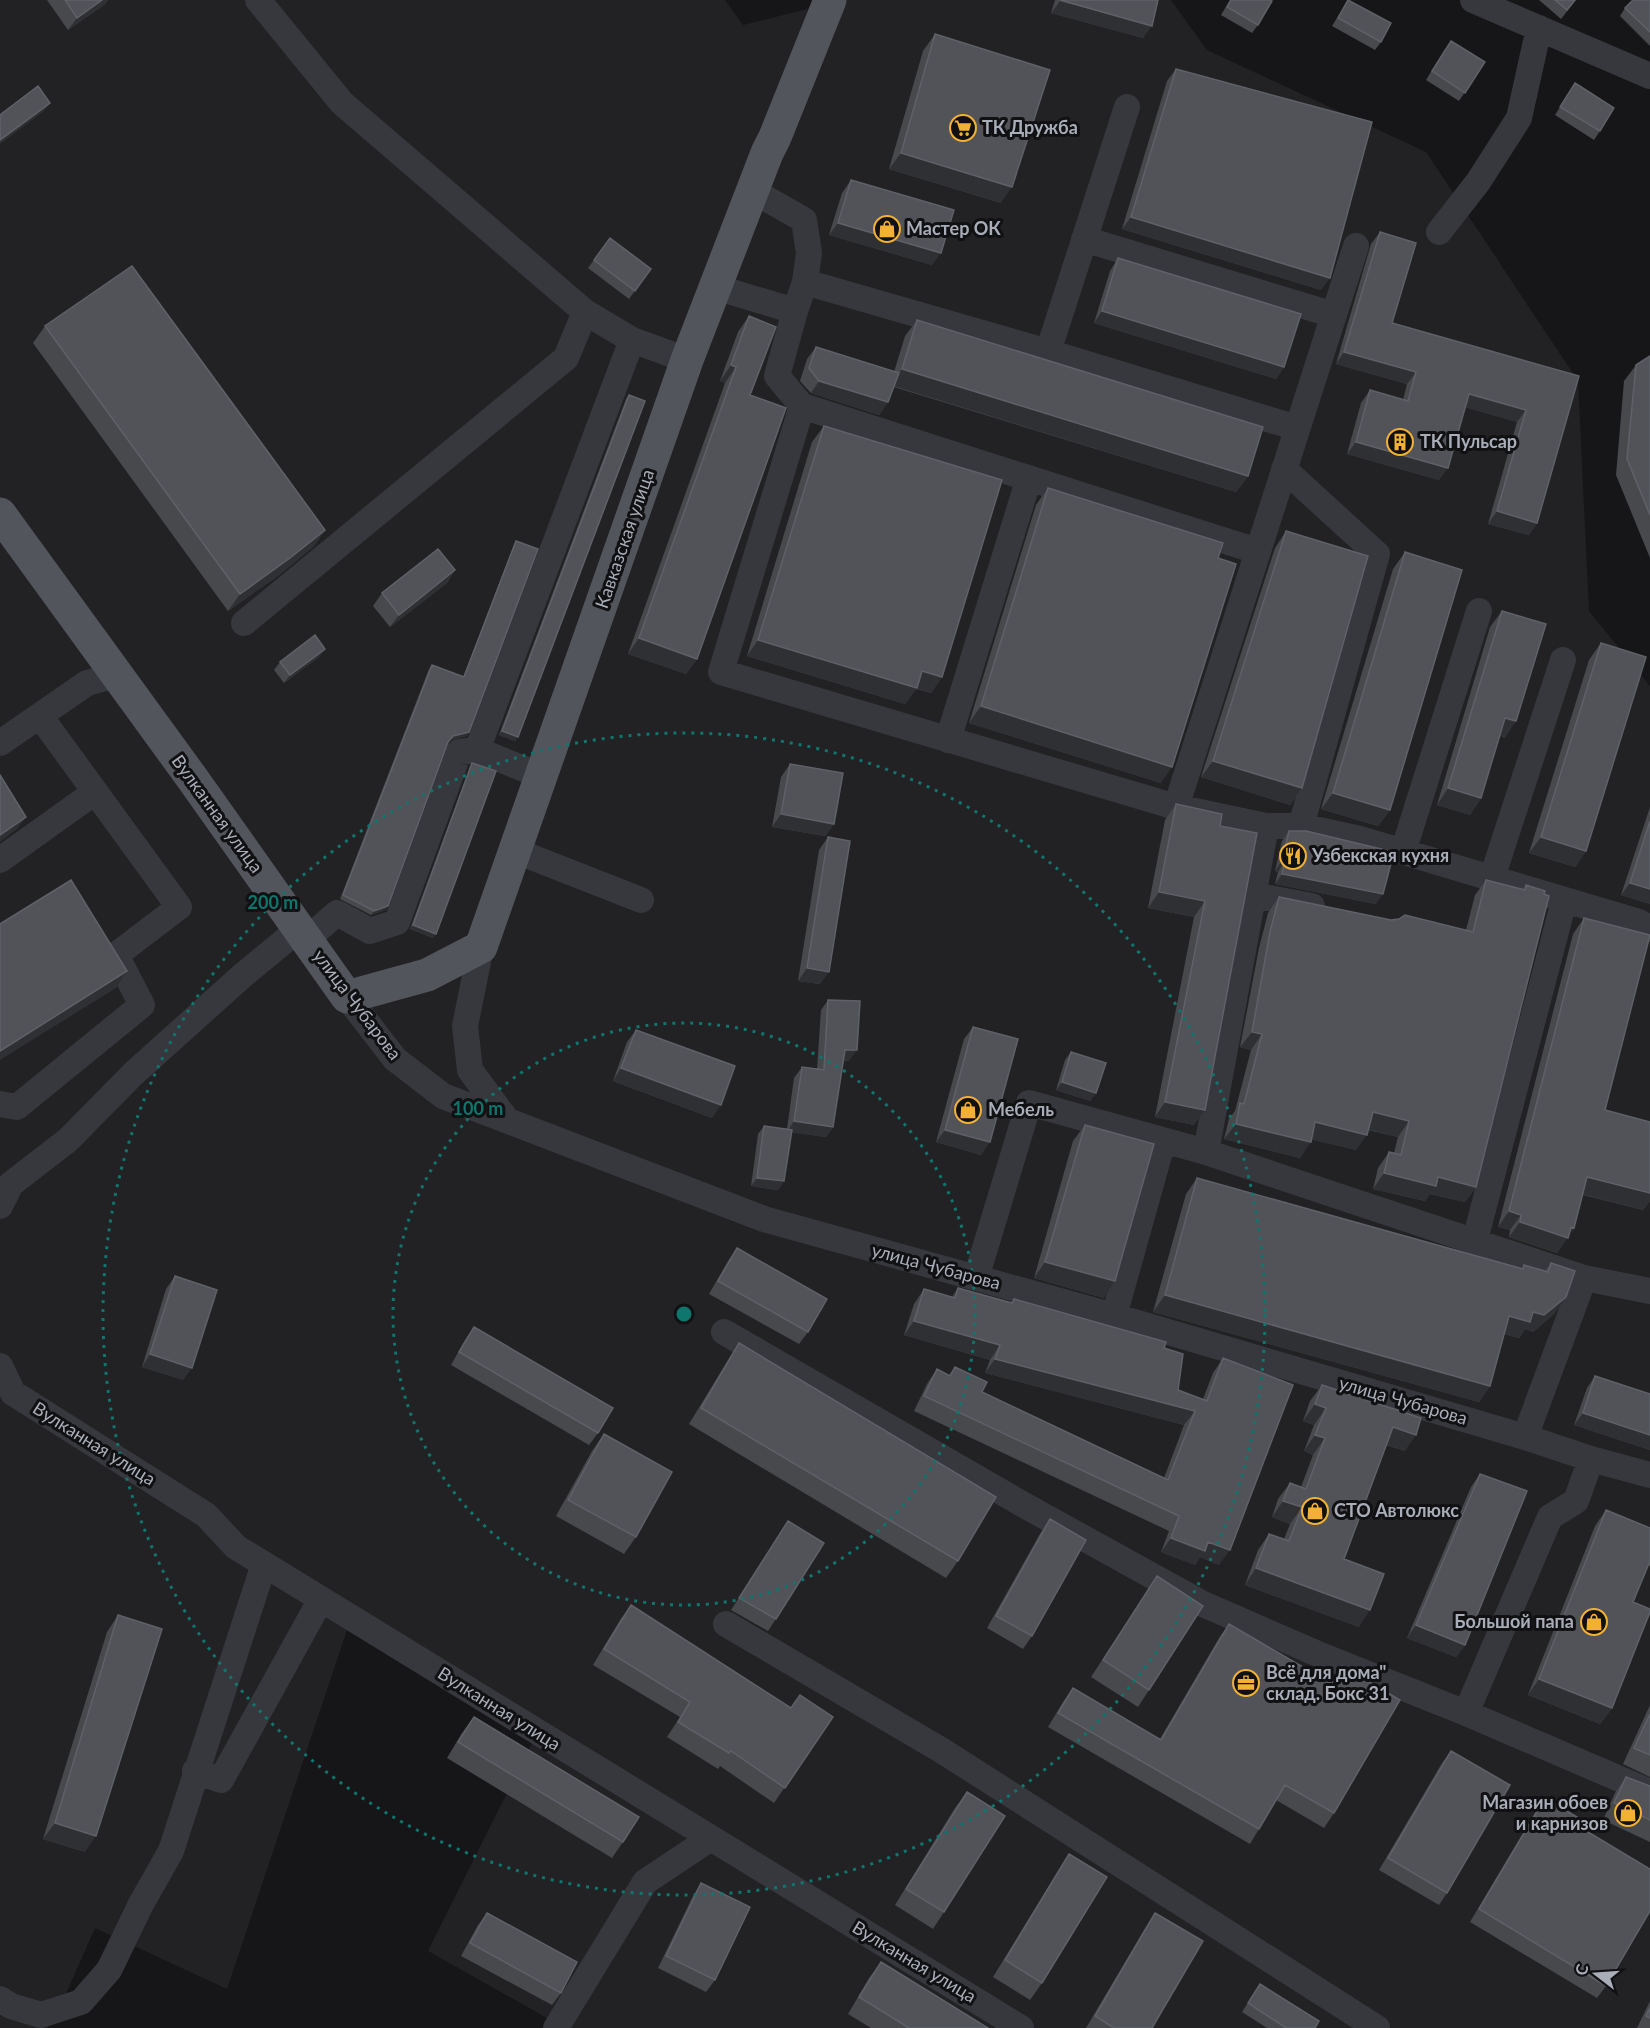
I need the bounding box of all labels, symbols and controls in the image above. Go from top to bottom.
supermarket icon: ТК Дружба [948,113,978,143]
place label: ТК Дружба [982,116,1078,138]
shop icon: Мастер ОК [872,214,902,244]
place label: Мастер ОК [906,217,1001,239]
building icon: ТК Пульсар [1385,427,1415,457]
place label: ТК Пульсар [1420,430,1517,452]
street label: Кавказская улица [590,466,658,611]
street label: Вулканная улица [168,750,268,877]
restaurant icon: Узбекская кухня [1278,841,1308,871]
place label: Узбекская кухня [1311,844,1449,866]
text: 200 m [248,891,298,913]
street label: улица Чубарова [309,945,406,1064]
shop icon: Мебель [953,1095,983,1125]
text: 100 m [453,1097,503,1119]
place label: Мебель [988,1098,1054,1120]
street label: улица Чубарова [869,1238,1003,1294]
centre of rings [674,1304,694,1324]
street label: улица Чубарова [1337,1371,1470,1429]
street label: Вулканная улица [29,1397,160,1490]
shop icon: СТО Автолюкс [1300,1496,1330,1526]
place label: СТО Автолюкс [1334,1499,1459,1521]
shop icon: Большой папа [1579,1607,1609,1637]
place label: Большой папа [1454,1610,1574,1632]
place label: Всё для дома" склад. Бокс 31 [1266,1661,1389,1704]
street label: Вулканная улица [434,1662,565,1755]
office icon: Всё для дома" склад. Бокс 31 [1231,1668,1261,1698]
place label: Магазин обоев и карнизов [1482,1791,1608,1834]
shop icon: Магазин обоев и карнизов [1613,1798,1643,1828]
street label: Вулканная улица [849,1916,980,2007]
north arrow [1566,1944,1626,2004]
text: С [1571,1961,1592,1977]

